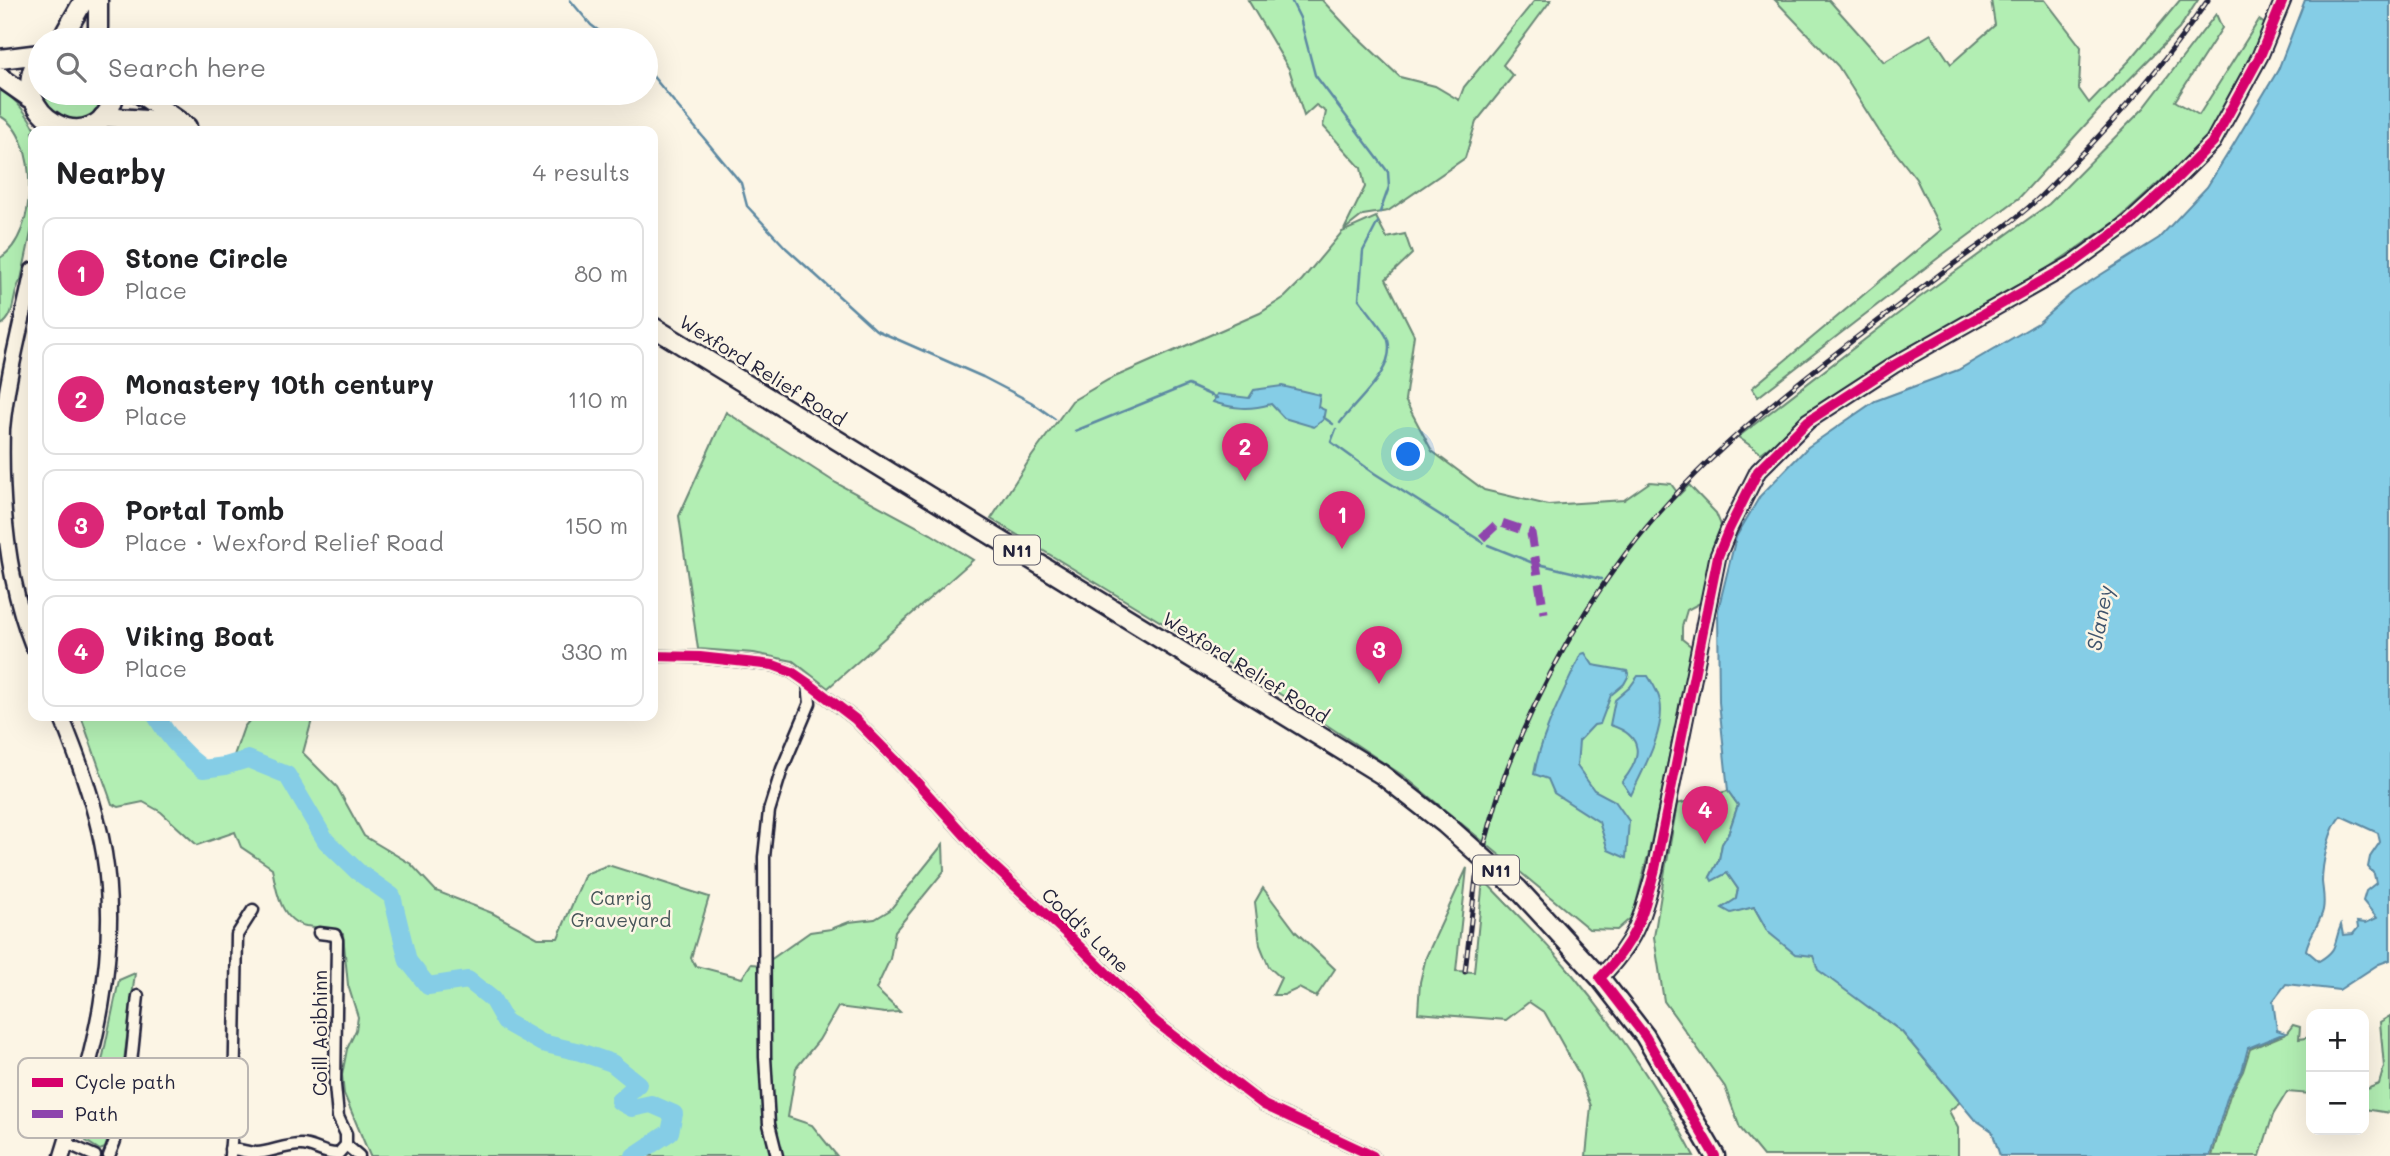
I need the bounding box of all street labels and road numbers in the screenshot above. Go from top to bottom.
street label: Wexford Relief Road [675,309,851,431]
road number: N11 [994,536,1040,564]
street label: Wexford Relief Road [1158,606,1334,728]
road number: N11 [1473,856,1519,884]
street label: Codd's Lane [1037,882,1135,978]
street label: Coill Aoibhinn [307,970,332,1096]

